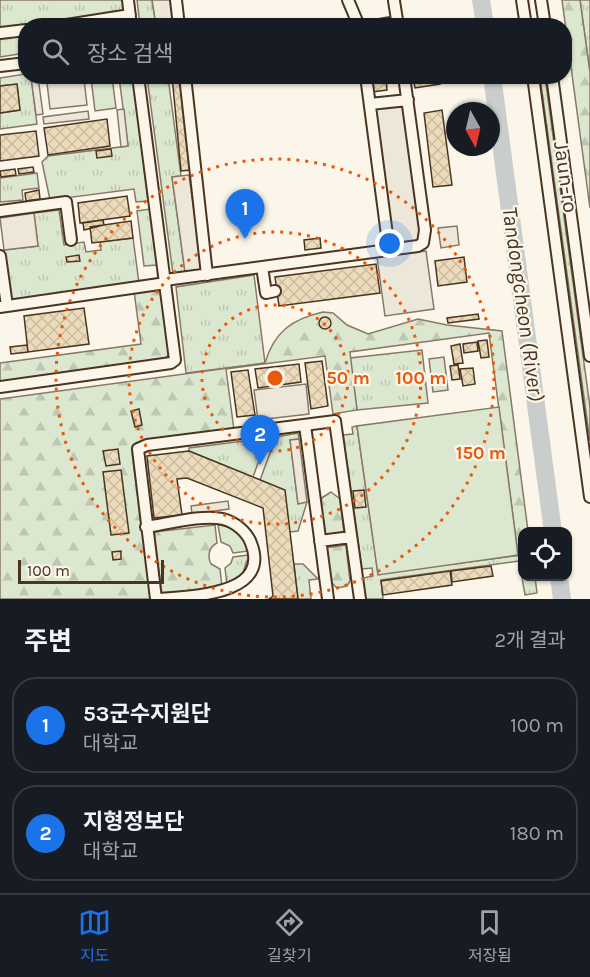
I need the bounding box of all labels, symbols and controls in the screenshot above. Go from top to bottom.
search box [18,18,572,84]
icon: search [39,35,72,68]
text: 장소 검색 [87,41,173,67]
north arrow [446,102,500,156]
street label: Jaun-ro [549,140,583,214]
pin: 1 [226,190,264,239]
water label: Tandongcheon (River) [496,205,550,403]
your location [375,229,404,258]
text: 50 m [326,367,370,389]
text: 100 m [396,367,446,389]
centre of rings [265,368,285,388]
pin: 2 [240,416,280,465]
text: 150 m [456,442,506,464]
map controls [518,527,572,581]
button: locate [518,527,572,581]
scale bar [18,557,164,584]
text: 100 m [27,561,70,580]
text: 주변 [24,626,72,657]
text: 2개 결과 [494,629,566,652]
text: 53군수지원단 [83,701,211,727]
text: 1 [42,714,49,737]
text: 100 m [510,714,564,737]
text: 대학교 [83,732,138,755]
text: 지형정보단 [83,809,184,835]
text: 2 [39,822,52,845]
text: 180 m [510,822,564,845]
text: 대학교 [83,840,138,863]
tab: 지도 [78,906,111,966]
tab: 길찾기 [267,906,312,966]
tab: 저장됨 [468,906,512,966]

